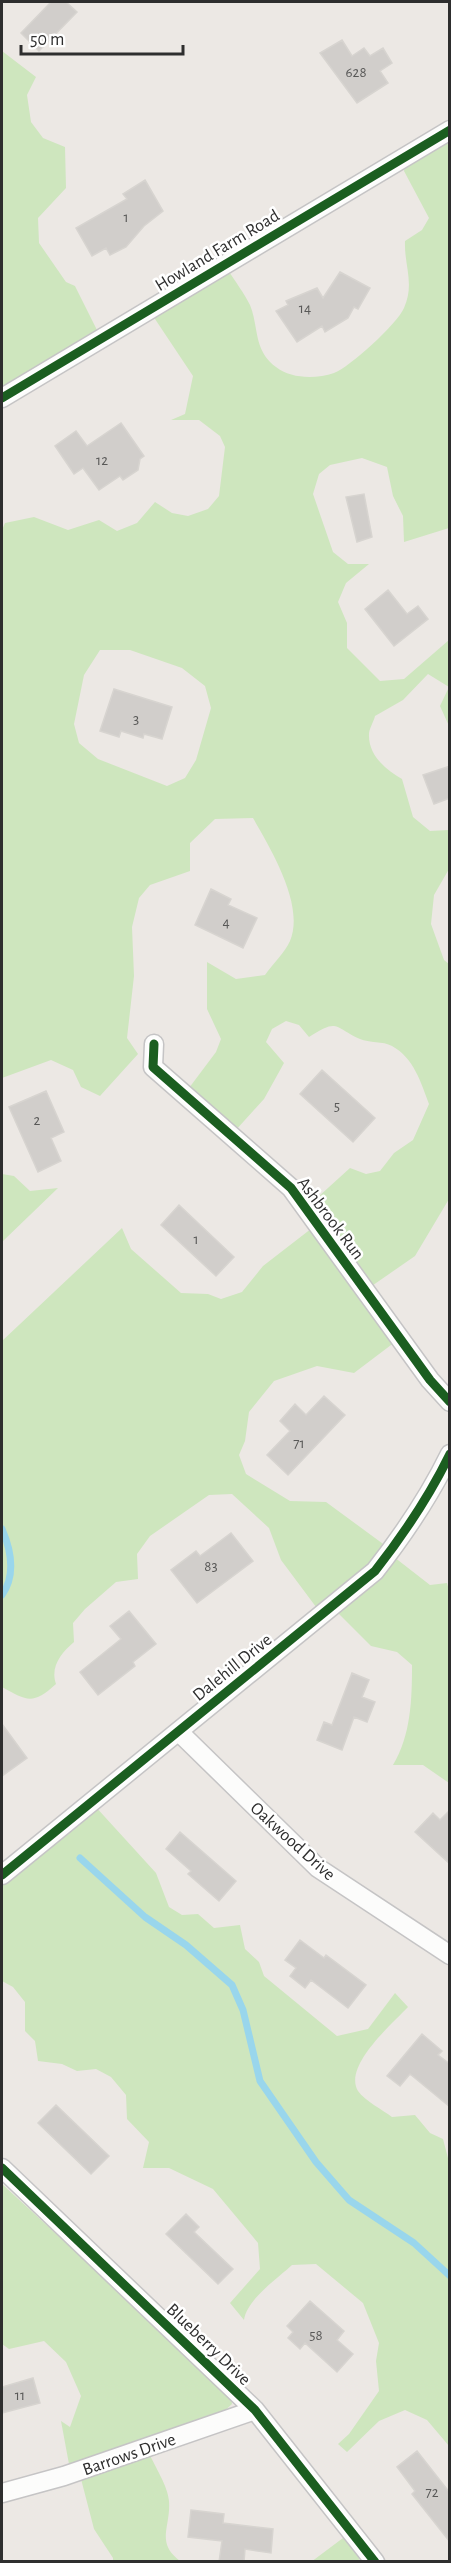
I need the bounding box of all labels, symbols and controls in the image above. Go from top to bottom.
scale bar [21,18,183,56]
text: 50 m [30,31,64,49]
house number: 628 [346,65,367,80]
street label: Howland Farm Road [152,207,283,295]
house number: 1 [123,210,129,225]
house number: 14 [299,301,311,316]
house number: 12 [96,453,108,468]
house number: 3 [133,712,139,727]
house number: 4 [222,915,230,930]
house number: 5 [334,1099,340,1114]
house number: 2 [34,1113,41,1128]
street label: Ashbrook Run [294,1174,367,1263]
house number: 1 [193,1232,199,1247]
house number: 71 [293,1436,305,1451]
house number: 83 [204,1559,218,1574]
street label: Dalehill Drive [190,1631,275,1705]
street label: Oakwood Drive [246,1799,338,1884]
street label: Blueberry Drive [163,2300,254,2389]
house number: 58 [309,2328,323,2343]
house number: 11 [15,2388,25,2403]
street label: Barrows Drive [80,2431,178,2479]
house number: 72 [425,2485,439,2500]

